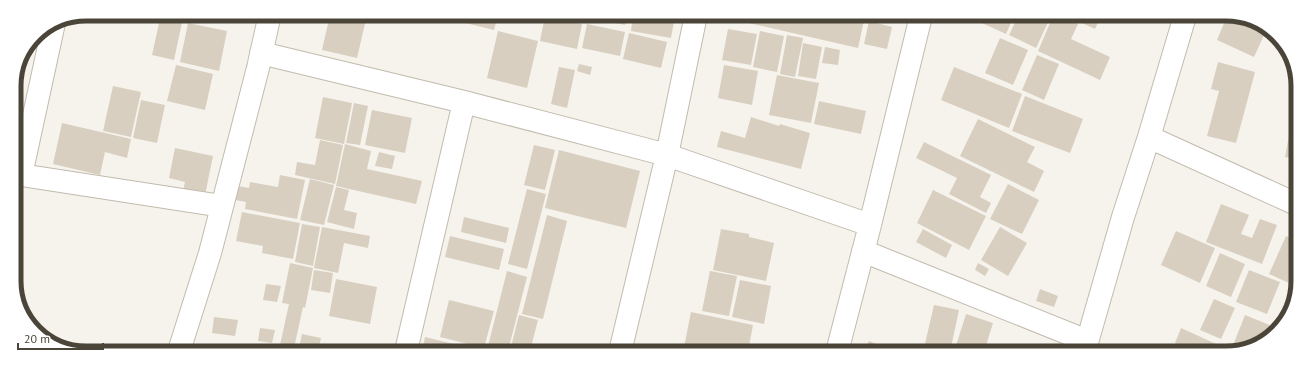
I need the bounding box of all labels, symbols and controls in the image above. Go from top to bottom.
scale bar [18,325,103,351]
text: 20 m [24,331,50,346]

